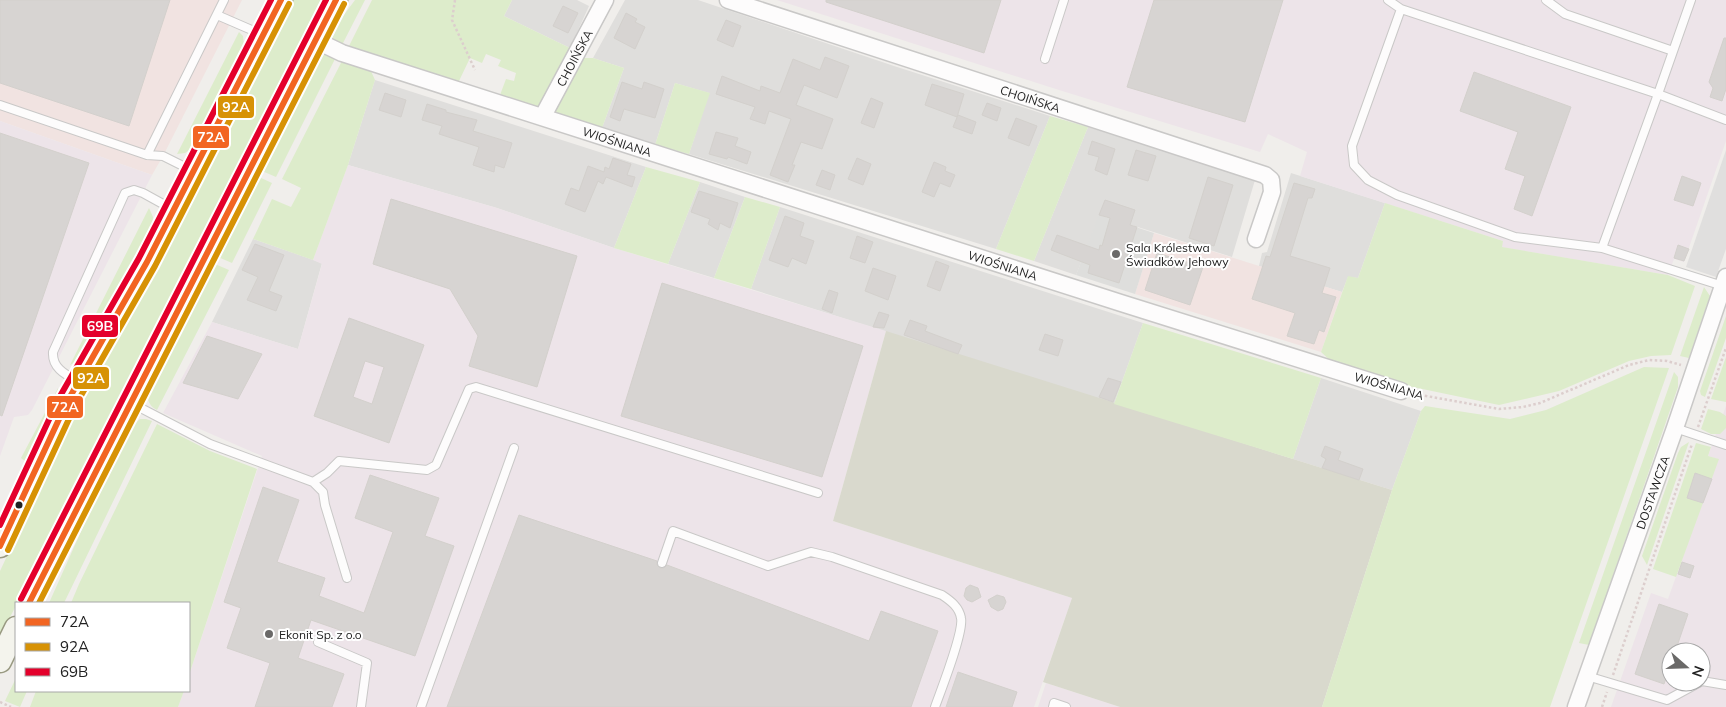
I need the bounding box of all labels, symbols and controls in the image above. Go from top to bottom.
street label: CHOIŃSKA [553,27,596,89]
street label: CHOIŃSKA [998,82,1062,115]
line badge: 92A [217,95,255,119]
text: 92A [222,98,250,116]
street label: WIOŚNIANA [581,123,654,160]
line badge: 72A [192,125,230,149]
text: 72A [197,128,225,146]
place label: Sala Królestwa Świadków Jehowy [1126,240,1229,269]
street label: WIOŚNIANA [966,247,1040,283]
marker: Sala Królestwa Świadków Jehowy [1110,248,1122,260]
line badge: 69B [81,314,119,338]
text: 69B [87,317,114,335]
line badge: 92A [72,366,110,390]
text: 92A [77,369,105,387]
street label: WIOŚNIANA [1352,369,1426,403]
line badge: 72A [46,395,84,419]
text: 72A [51,398,79,416]
street label: DOSTAWCZA [1632,453,1672,531]
unlabelled marker [14,500,24,510]
legend [15,602,190,692]
text: 72A [60,612,89,631]
place label: Ekonit Sp. z o.o [279,627,362,642]
marker: Ekonit Sp. z o.o [263,628,275,640]
text: 92A [60,637,89,656]
north arrow [1661,642,1711,692]
text: 69B [60,662,88,681]
text: N [1688,663,1708,679]

